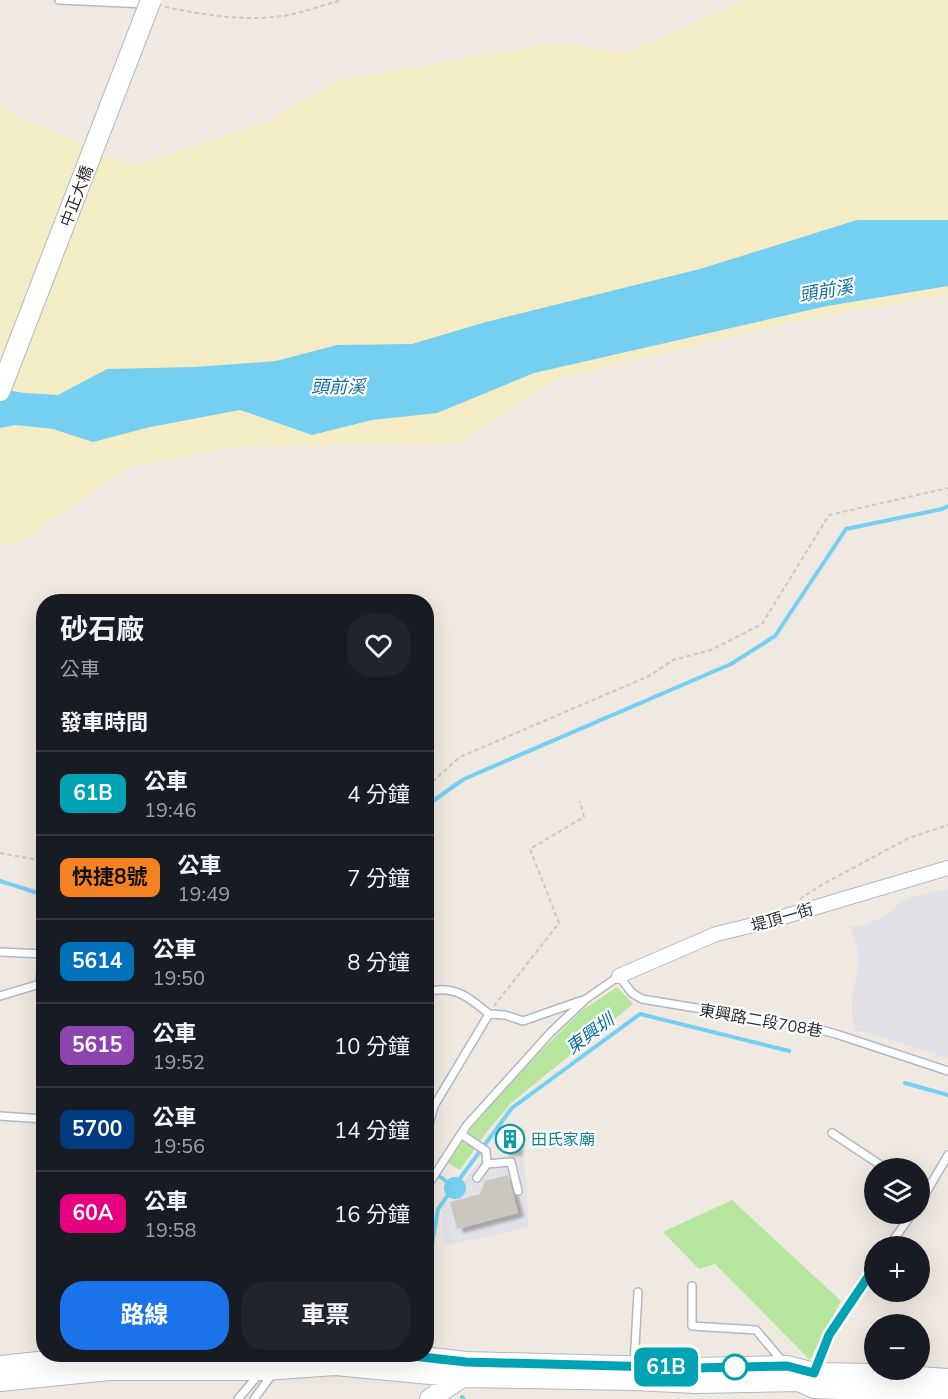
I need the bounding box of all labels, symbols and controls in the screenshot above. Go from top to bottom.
street label: 中正大橋 [55,163,99,230]
water label: 頭前溪 [797,274,858,308]
water label: 頭前溪 [311,375,368,399]
text: 砂石廠 [60,611,144,649]
button: heart [347,614,410,677]
text: 公車 [60,656,100,683]
text: 發車時間 [60,708,148,738]
text: 公車 [144,767,188,797]
text: 61B [73,779,113,807]
text: 4 分鐘 [347,780,410,810]
text: 19:46 [144,797,197,824]
text: 公車 [178,851,222,881]
text: 快捷8號 [72,863,148,891]
text: 7 分鐘 [347,864,410,894]
text: 19:49 [178,881,230,908]
street label: 堤頂一街 [748,899,816,937]
text: 公車 [152,935,196,965]
text: 5614 [72,947,122,975]
text: 8 分鐘 [347,948,410,978]
text: 19:50 [152,965,205,992]
street label: 東興路二段708巷 [697,999,824,1043]
water label: 東興圳 [561,1007,621,1060]
text: 公車 [152,1019,196,1049]
text: 5615 [72,1031,122,1059]
text: 10 分鐘 [334,1032,410,1062]
text: 19:52 [152,1049,205,1076]
text: 公車 [152,1103,196,1133]
text: 5700 [72,1115,122,1143]
text: 14 分鐘 [334,1116,410,1146]
building icon: 田氏家廟 [494,1123,526,1155]
place label: 田氏家廟 [531,1129,595,1151]
text: 19:56 [152,1133,205,1160]
map controls [864,1158,930,1380]
button: layers [864,1158,930,1224]
text: 公車 [144,1187,188,1217]
text: 60A [73,1199,113,1227]
text: 16 分鐘 [334,1200,410,1230]
text: 19:58 [144,1217,197,1244]
button: + [864,1236,930,1302]
button: 路線 [60,1281,229,1350]
button: 車票 [241,1281,410,1350]
button: − [864,1314,930,1380]
line badge: 61B [632,1348,700,1386]
text: 61B [646,1353,686,1381]
unlabelled marker [722,1354,748,1380]

